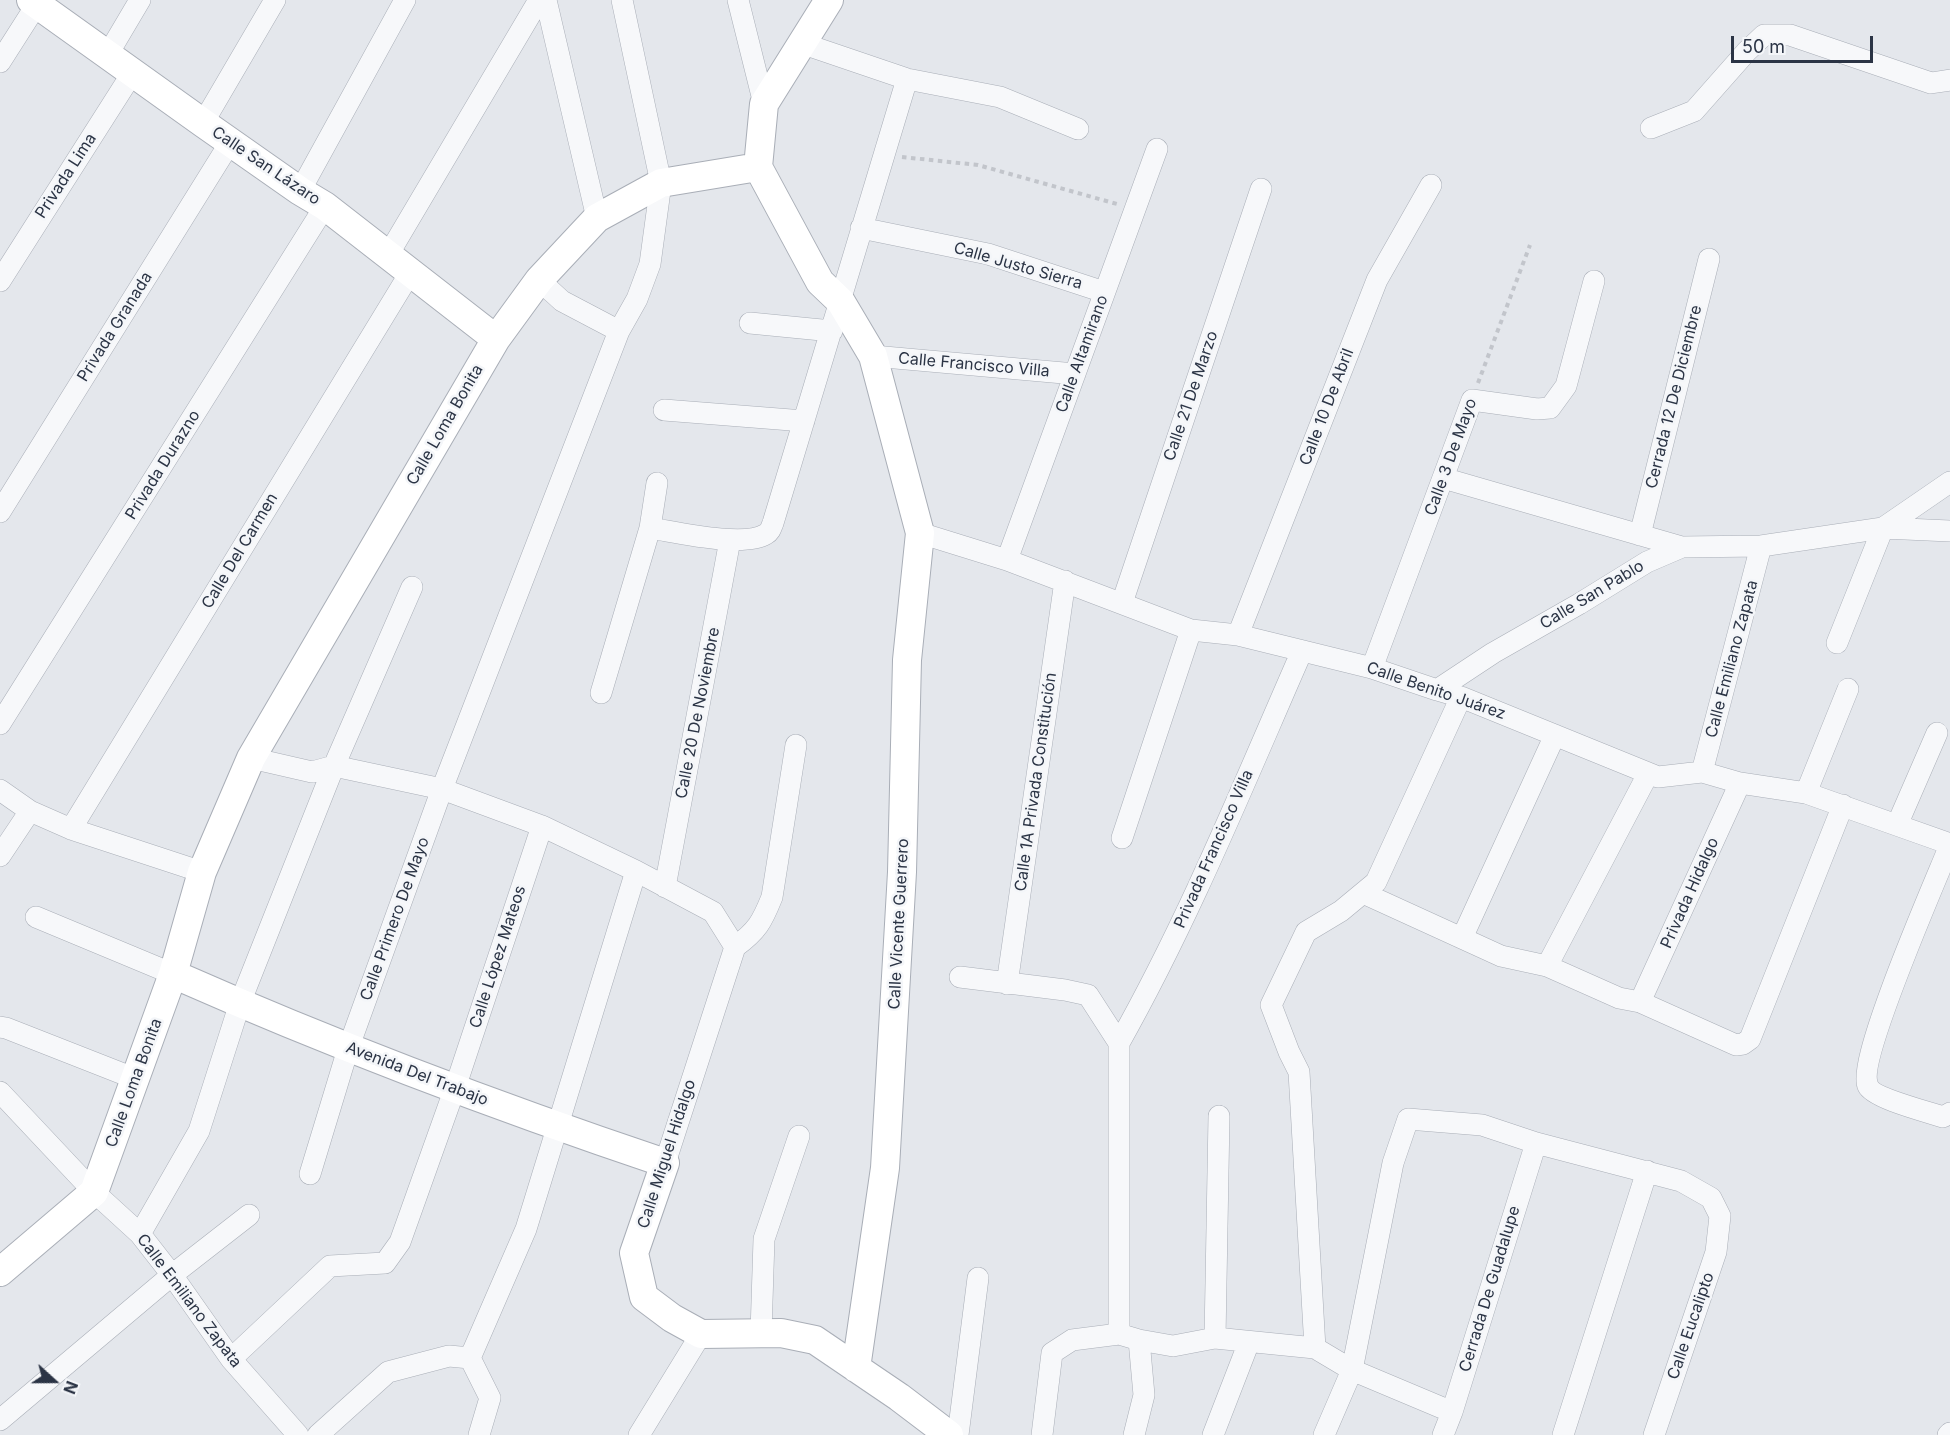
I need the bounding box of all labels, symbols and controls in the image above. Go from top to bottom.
scale bar [1734,24,1876,62]
text: 50 m [1742,36,1785,57]
street label: Calle San Lázaro [208,123,324,209]
street label: Privada Lima [31,130,101,222]
street label: Calle Justo Sierra [951,238,1085,294]
street label: Privada Granada [74,269,156,385]
street label: Calle Altamirano [1052,293,1112,415]
street label: Cerrada 12 De Diciembre [1642,303,1706,491]
street label: Calle 21 De Marzo [1160,329,1222,463]
street label: Calle 10 De Abril [1296,346,1358,468]
street label: Calle Francisco Villa [897,349,1051,381]
street label: Calle Loma Bonita [403,361,487,489]
street label: Calle 3 De Mayo [1421,396,1481,518]
street label: Privada Durazno [122,407,204,523]
street label: Calle Del Carmen [198,490,282,612]
street label: Calle San Pablo [1537,556,1647,634]
street label: Calle Emiliano Zapata [1702,578,1762,740]
street label: Calle 20 De Noviembre [672,626,724,800]
street label: Calle Benito Juárez [1364,658,1508,724]
street label: Calle 1A Privada Constitución [1011,671,1061,893]
street label: Privada Francisco Villa [1170,767,1258,931]
street label: Calle Primero De Mayo [356,835,434,1003]
street label: Privada Hidalgo [1657,835,1723,951]
street label: Calle Vicente Guerrero [885,838,913,1010]
street label: Calle López Mateos [466,883,530,1031]
street label: Calle Loma Bonita [102,1016,166,1150]
street label: Avenida Del Trabajo [343,1038,491,1110]
street label: Calle Miguel Hidalgo [634,1077,700,1231]
street label: Cerrada De Guadalupe [1456,1204,1524,1374]
street label: Calle Emiliano Zapata [132,1230,246,1372]
street label: Calle Eucalipto [1664,1270,1718,1382]
north arrow [24,1351,84,1411]
text: N [59,1378,82,1397]

